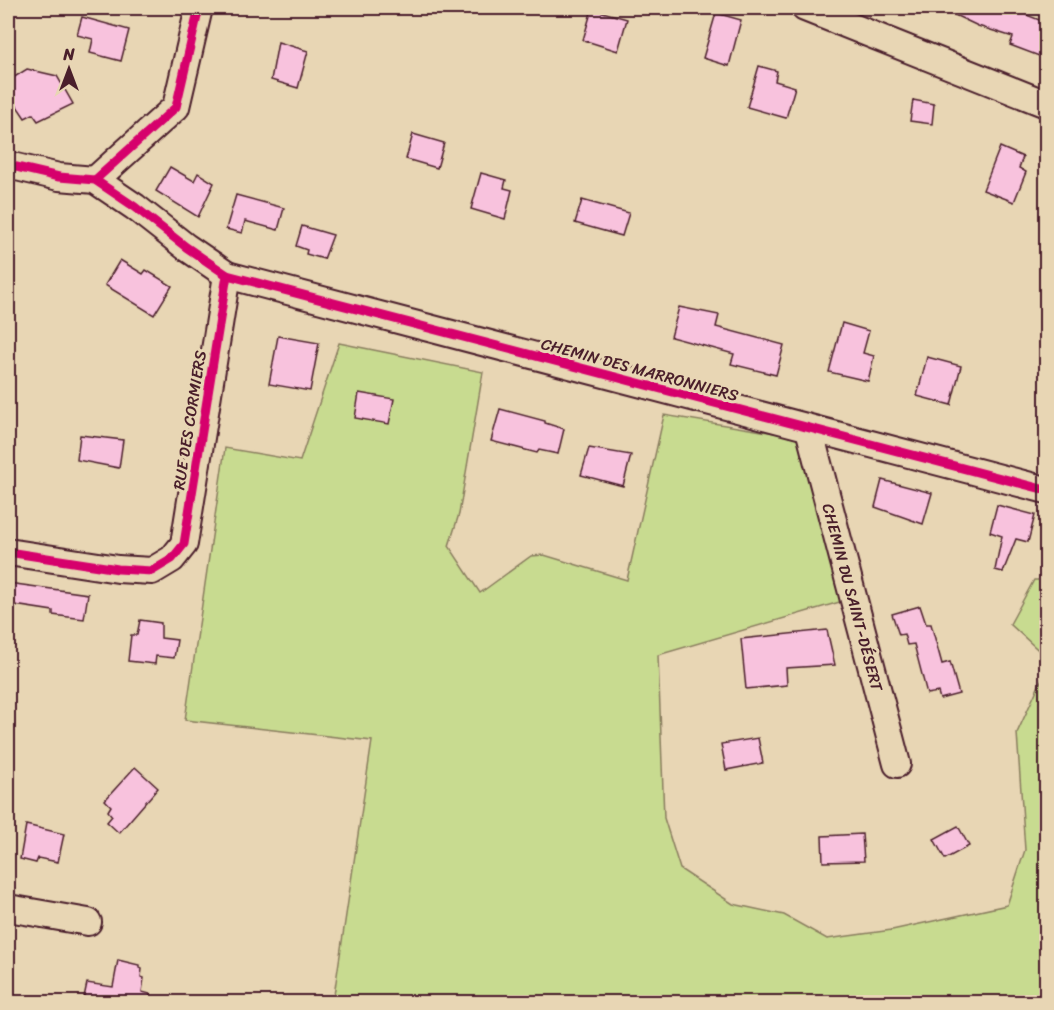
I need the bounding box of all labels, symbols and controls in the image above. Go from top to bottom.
north arrow [39,39,99,99]
text: N [62,40,75,69]
street label: CHEMIN DES MARRONNIERS [538,329,742,410]
street label: RUE DES CORMIERS [164,348,215,492]
street label: CHEMIN DU SAINT-DÉSERT [814,500,892,695]

